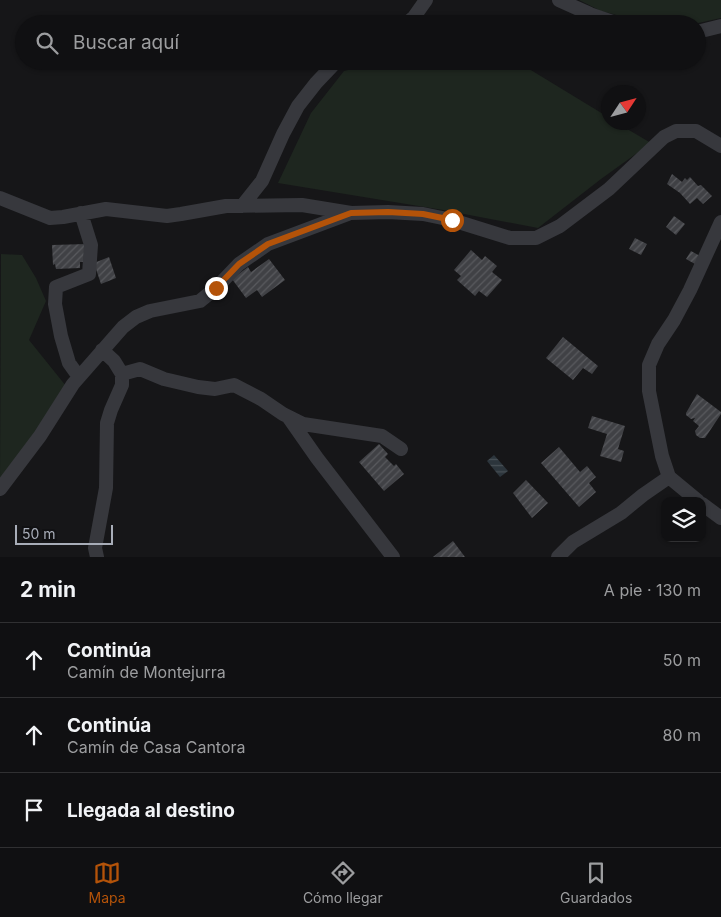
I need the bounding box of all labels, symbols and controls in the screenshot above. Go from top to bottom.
search box [15,15,706,70]
icon: search [33,29,61,57]
text: Buscar aquí [73,31,179,54]
north arrow [601,85,646,130]
route start [441,209,464,232]
route end [205,277,228,300]
map controls [661,497,706,542]
button: layers [661,497,706,542]
scale bar [15,522,112,545]
text: 50 m [22,525,56,542]
text: 2 min [20,577,76,602]
text: A pie · 130 m [604,580,701,600]
text: Continúa [67,639,151,662]
icon: ahead [20,646,48,674]
text: 50 m [663,650,701,670]
text: Camín de Montejurra [67,662,226,682]
text: Continúa [67,714,151,737]
icon: ahead [20,721,48,749]
text: 80 m [662,725,701,745]
text: Camín de Casa Cantora [67,737,246,757]
icon: arrive [20,796,48,824]
text: Llegada al destino [67,799,235,822]
tab: Mapa [89,859,126,906]
tab: Cómo llegar [303,859,383,906]
tab: Guardados [560,859,632,906]

